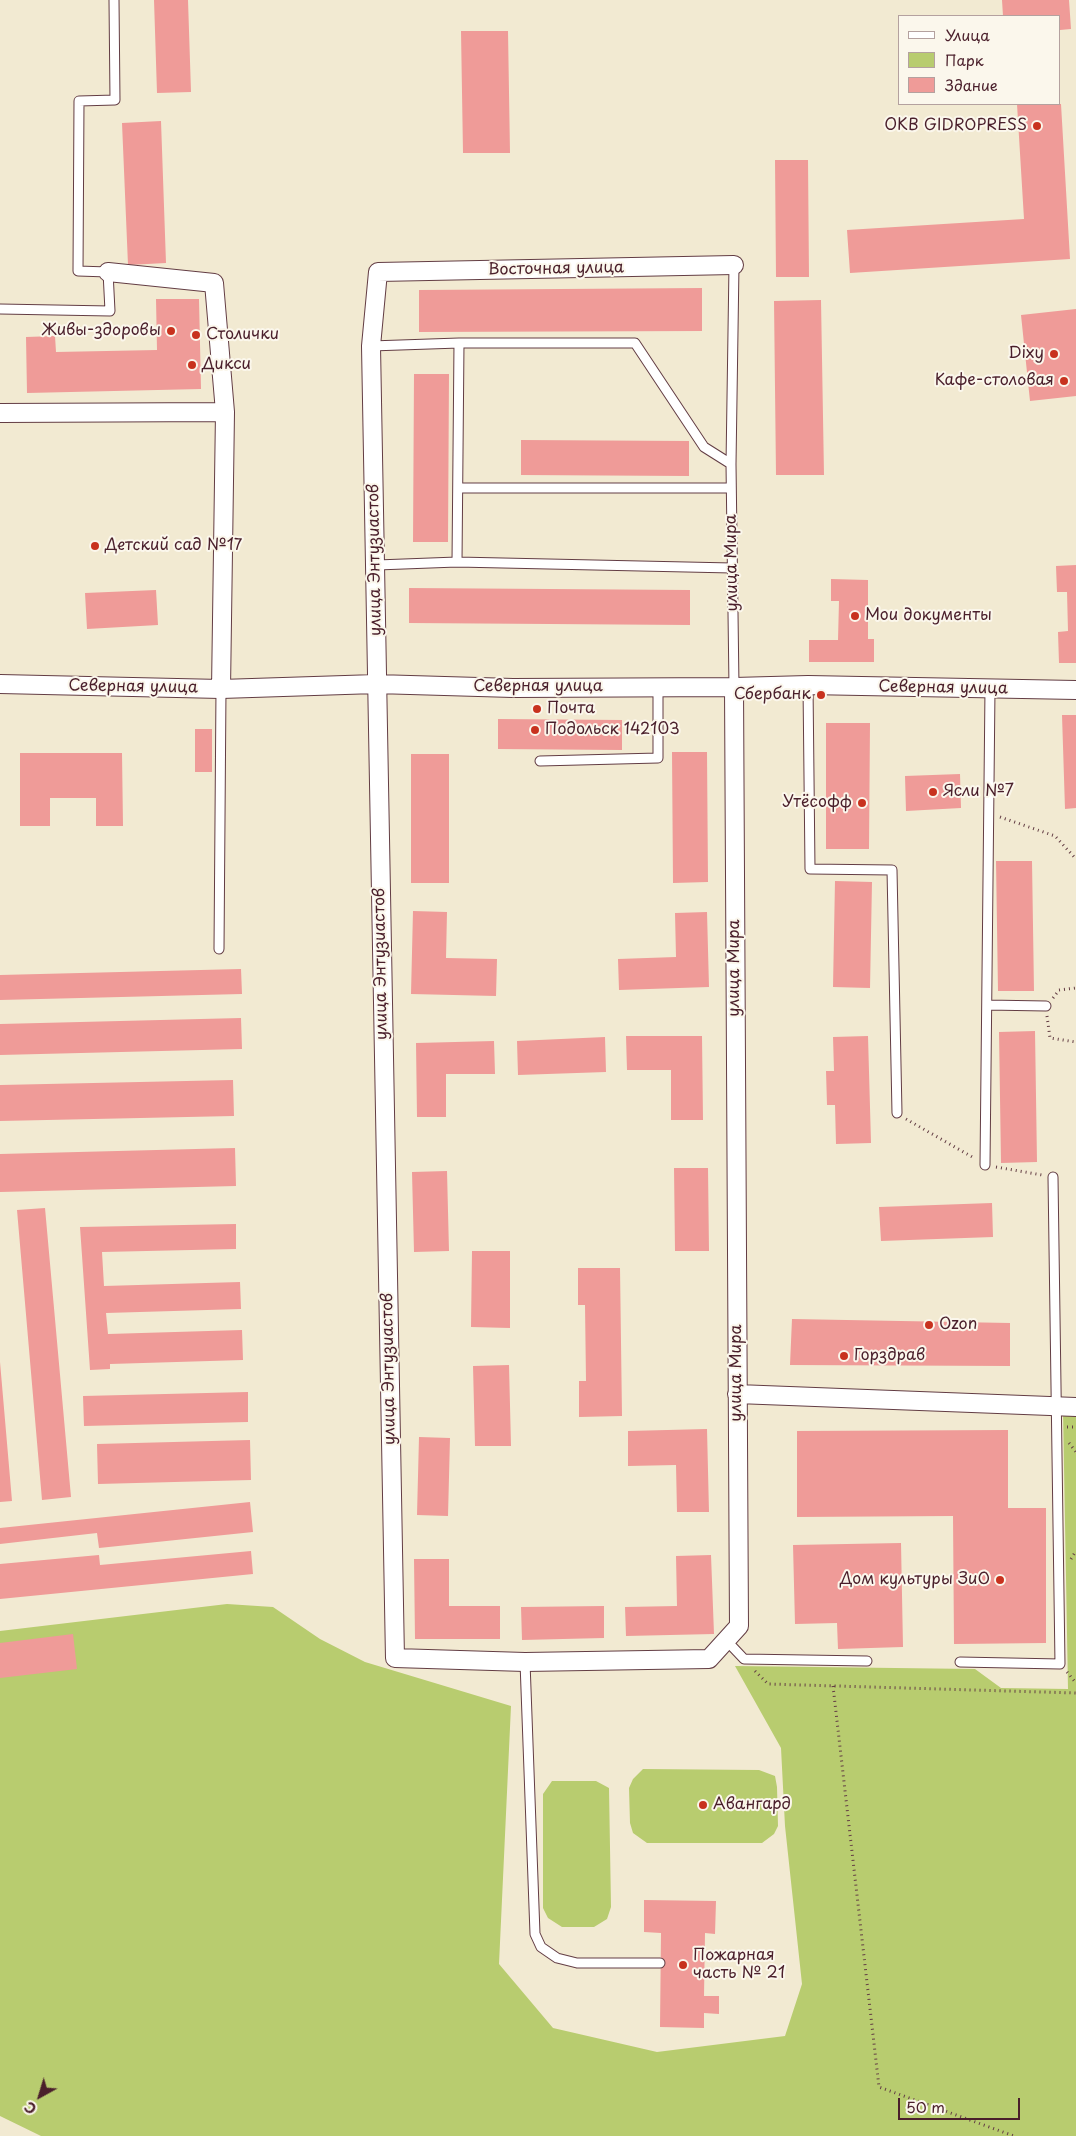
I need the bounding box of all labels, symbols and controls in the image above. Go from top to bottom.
legend [898,15,1061,105]
text: Улица [945,23,990,46]
text: Парк [945,48,984,71]
text: Здание [945,73,998,96]
place label: OKB GIDROPRESS [884,116,1027,136]
marker: OKB GIDROPRESS [1031,120,1043,132]
street label: Восточная улица [488,258,624,280]
place label: Живы-здоровы [41,321,161,341]
marker: Живы-здоровы [165,325,177,337]
place label: Столички [206,325,279,345]
marker: Столички [190,329,202,341]
place label: Dixy [1008,344,1044,364]
marker: Dixy [1048,348,1060,360]
place label: Дикси [202,355,251,375]
marker: Дикси [186,359,198,371]
place label: Кафе-столовая [935,371,1054,391]
marker: Кафе-столовая [1058,375,1070,387]
street label: улица Энтузиастов [364,484,386,636]
street label: улица Мира [722,514,742,612]
place label: Детский сад №17 [105,536,242,556]
marker: Детский сад №17 [89,540,101,552]
place label: Мои документы [865,606,992,626]
marker: Мои документы [849,610,861,622]
street label: Северная улица [68,676,198,698]
street label: Северная улица [473,677,603,697]
street label: Северная улица [878,677,1008,699]
place label: Сбербанк [734,685,811,705]
marker: Сбербанк [815,689,827,701]
place label: Почта [547,699,595,719]
marker: Почта [531,703,543,715]
place label: Подольск 142103 [545,720,680,740]
marker: Подольск 142103 [529,724,541,736]
place label: Ясли №7 [943,782,1014,802]
marker: Ясли №7 [927,786,939,798]
place label: Утёсофф [782,793,852,813]
marker: Утёсофф [856,797,868,809]
street label: улица Энтузиастов [370,888,392,1040]
street label: улица Мира [725,919,745,1017]
street label: улица Энтузиастов [378,1293,400,1445]
place label: Ozon [939,1315,977,1335]
marker: Ozon [923,1319,935,1331]
street label: улица Мира [727,1324,747,1422]
place label: Горздрав [854,1346,925,1366]
marker: Горздрав [838,1350,850,1362]
place label: Дом культуры ЗиО [840,1570,990,1590]
marker: Дом культуры ЗиО [994,1574,1006,1586]
place label: Авангард [713,1795,791,1815]
marker: Авангард [697,1799,709,1811]
place label: Пожарная часть № 21 [693,1946,785,1984]
marker: Пожарная часть № 21 [677,1959,689,1971]
north arrow [15,2071,65,2121]
scale bar [901,2088,1024,2120]
text: 50 m [906,2095,945,2118]
text: С [20,2097,41,2120]

